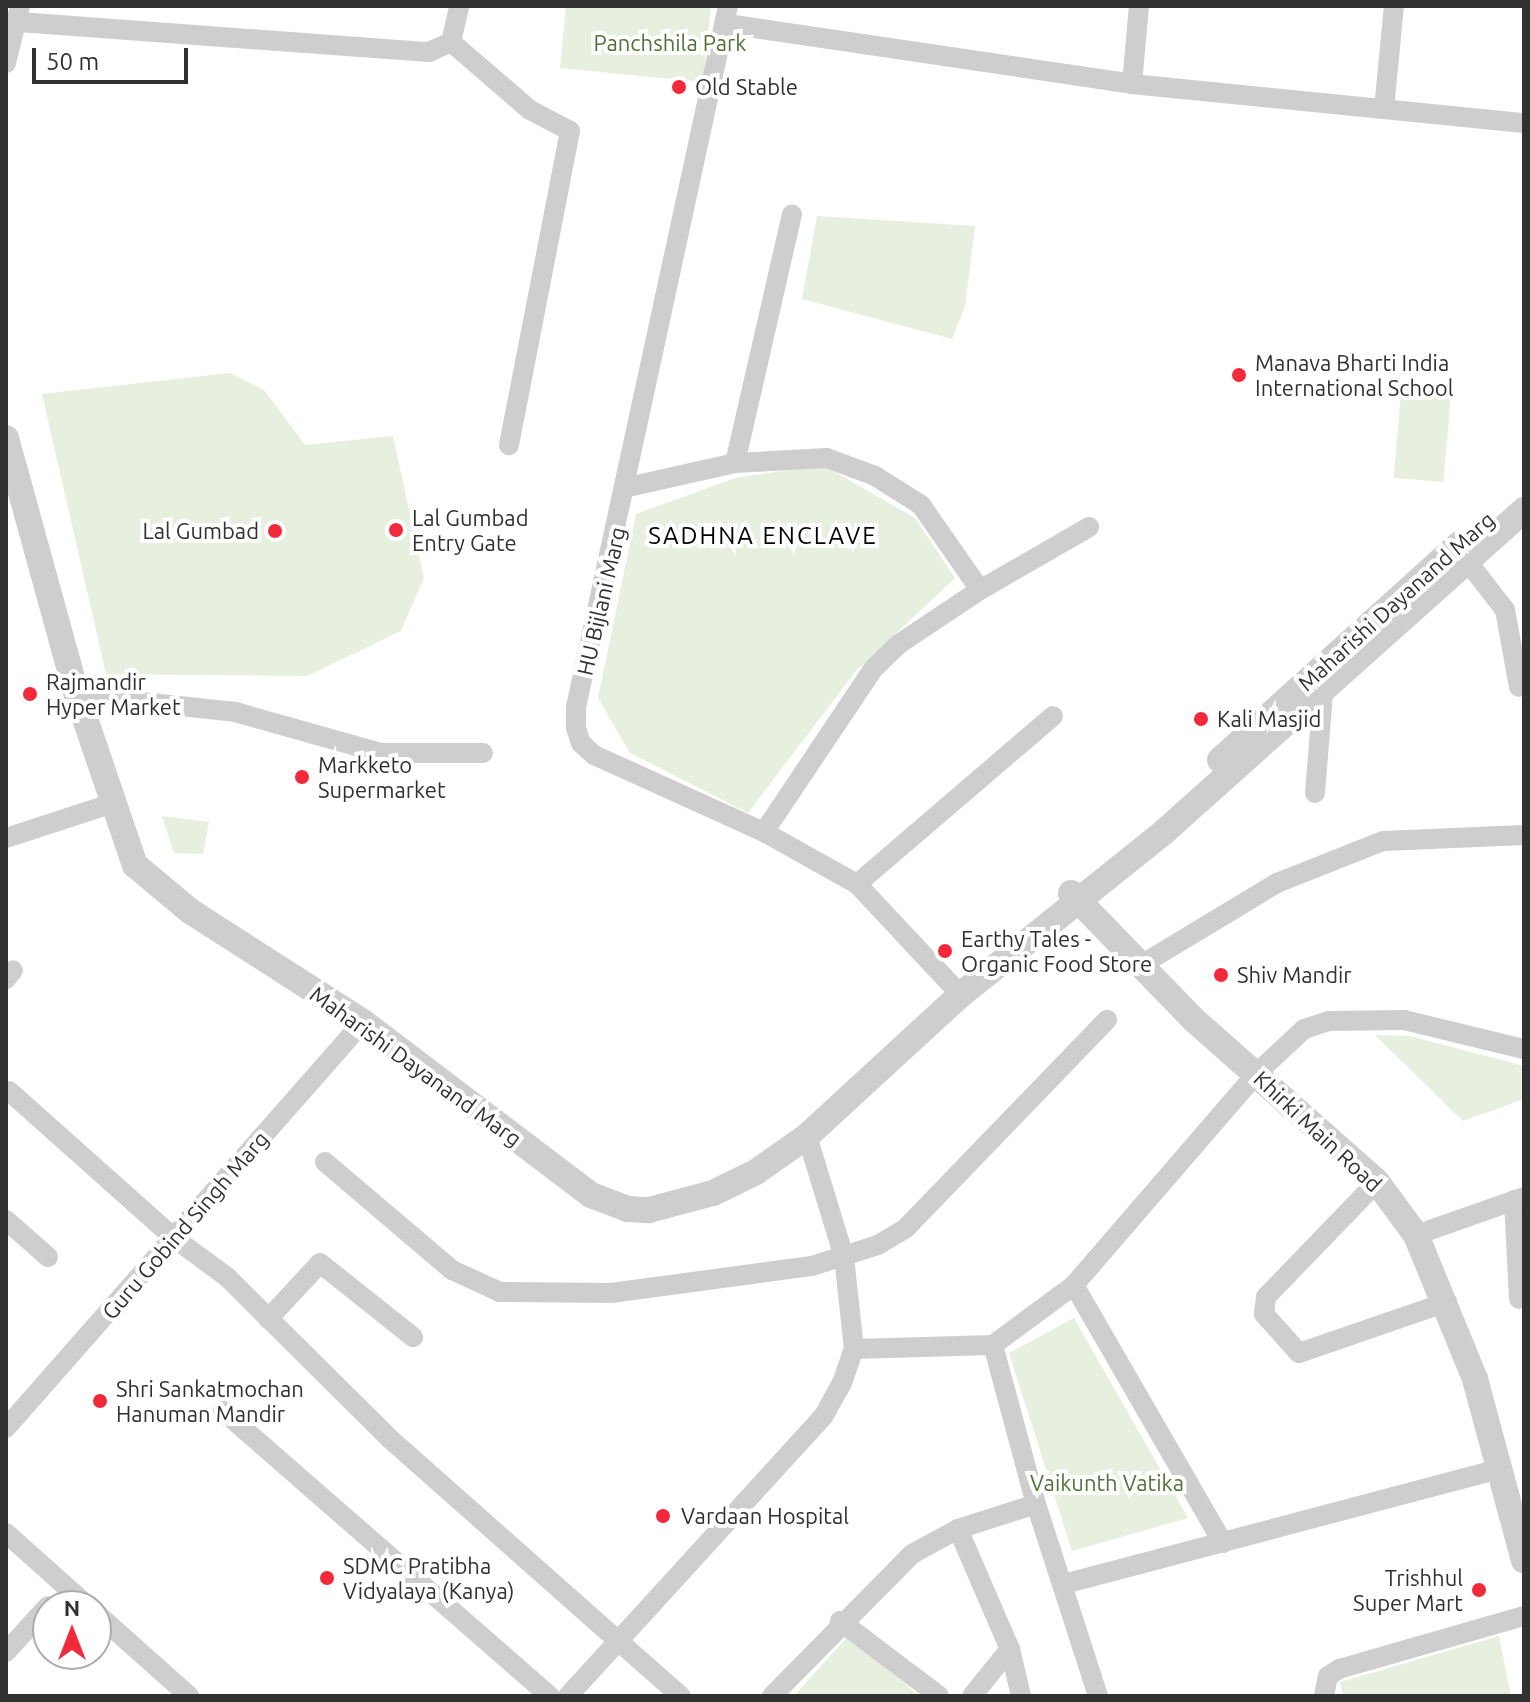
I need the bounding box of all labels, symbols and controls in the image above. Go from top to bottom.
park label: Panchshila Park [594,30,746,56]
scale bar [36,32,192,82]
text: 50 m [46,48,99,75]
place label: Old Stable [695,74,798,100]
marker: Old Stable [670,78,688,96]
place label: Manava Bharti India International School [1255,349,1454,400]
marker: Manava Bharti India International School [1230,366,1248,384]
place label: Lal Gumbad Entry Gate [412,504,529,556]
street label: Maharishi Dayanand Marg [1292,506,1500,696]
place label: Lal Gumbad [142,518,259,544]
marker: Lal Gumbad Entry Gate [387,521,405,539]
marker: Lal Gumbad [266,522,284,540]
district label: SADHNA ENCLAVE [648,522,878,550]
street label: HU Bijlani Marg [571,524,631,678]
place label: Rajmandir Hyper Market [46,668,181,720]
marker: Rajmandir Hyper Market [21,685,39,703]
place label: Kali Masjid [1217,706,1321,732]
marker: Kali Masjid [1192,710,1210,728]
place label: Markketo Supermarket [318,751,446,802]
marker: Markketo Supermarket [293,768,311,786]
place label: Earthy Tales - Organic Food Store [961,925,1152,976]
marker: Earthy Tales - Organic Food Store [936,942,954,960]
place label: Shiv Mandir [1237,962,1352,988]
marker: Shiv Mandir [1212,966,1230,984]
street label: Maharishi Dayanand Marg [305,980,527,1152]
street label: Khirki Main Road [1249,1065,1387,1197]
street label: Guru Gobind Singh Marg [96,1126,274,1324]
place label: Shri Sankatmochan Hanuman Mandir [116,1375,304,1426]
marker: Shri Sankatmochan Hanuman Mandir [91,1392,109,1410]
park label: Vaikunth Vatika [1030,1470,1184,1496]
place label: Vardaan Hospital [681,1503,849,1529]
marker: Vardaan Hospital [652,1505,674,1527]
place label: SDMC Pratibha Vidyalaya (Kanya) [343,1552,514,1604]
place label: Trishhul Super Mart [1353,1564,1463,1616]
marker: SDMC Pratibha Vidyalaya (Kanya) [318,1569,336,1587]
marker: Trishhul Super Mart [1470,1581,1488,1599]
north arrow [32,1590,112,1670]
text: N [64,1595,80,1620]

